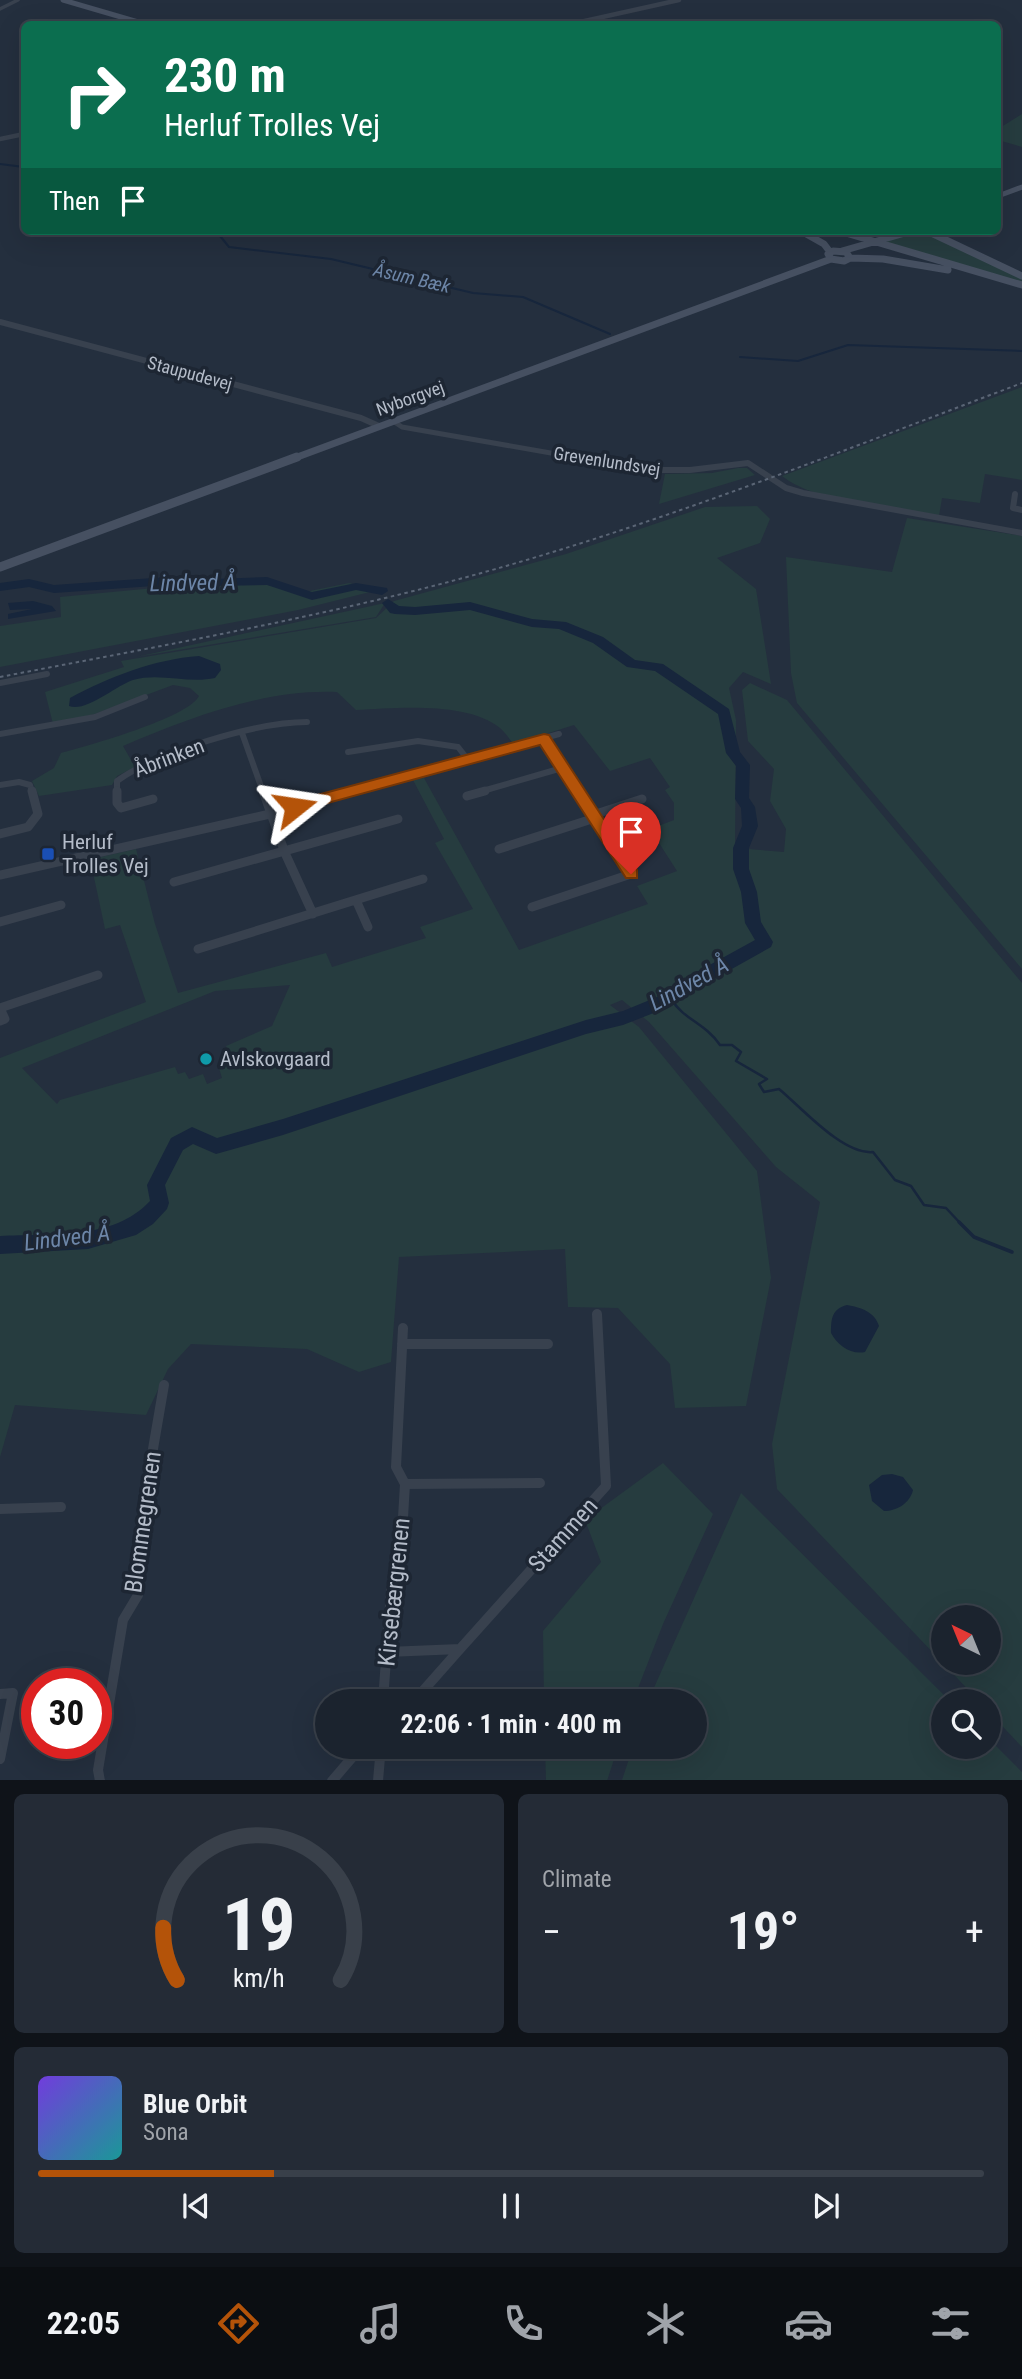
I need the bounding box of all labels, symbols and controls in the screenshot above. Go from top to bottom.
text: 230 m [164,47,286,104]
icon: right [49,49,140,140]
text: Herluf Trolles Vej [164,106,380,144]
icon: arrive [114,182,152,220]
text: Then [49,186,100,216]
water label: Åsum Bæk [370,258,453,298]
street label: Staupudevej [145,352,235,394]
street label: Nyborgvej [373,376,447,420]
street label: Grevenlundsvej [552,442,662,480]
water label: Lindved Å [149,567,237,597]
street label: Åbrinken [131,734,207,782]
position arrow [258,770,332,844]
pin [601,802,661,874]
icon: arrive [612,813,650,851]
place label: Herluf Trolles Vej [62,830,149,878]
marker: Herluf Trolles Vej [40,846,56,862]
water label: Lindved Å [644,949,733,1017]
place label: Avlskovgaard [220,1047,331,1071]
marker: Avlskovgaard [198,1051,214,1067]
water label: Lindved Å [22,1217,112,1257]
street label: Blommegrenen [119,1449,167,1595]
street label: Stammen [522,1492,604,1578]
street label: Kirsebærgrenen [372,1516,416,1668]
north arrow [931,1605,1001,1675]
map controls [931,1605,1001,1759]
speed limit sign: 30 [21,1668,112,1759]
button: search [931,1689,1001,1759]
text: 22:06 · 1 min · 400 m [401,1709,621,1739]
text: Climate [542,1866,612,1893]
text: 19 [222,1882,296,1968]
text: 19° [727,1901,799,1962]
text: − [542,1910,561,1954]
text: + [965,1910,984,1954]
text: km/h [233,1963,285,1992]
text: Blue Orbit [143,2089,247,2119]
text: Sona [143,2119,189,2146]
icon: previous [177,2187,215,2225]
icon: pause [492,2187,530,2225]
icon: next [807,2187,845,2225]
icon: directions [214,2299,263,2348]
icon: music [356,2299,405,2348]
icon: phone [499,2299,548,2348]
icon: climate [641,2299,690,2348]
icon: car [784,2299,833,2348]
icon: filters [926,2299,975,2348]
text: 22:05 [47,2304,120,2342]

